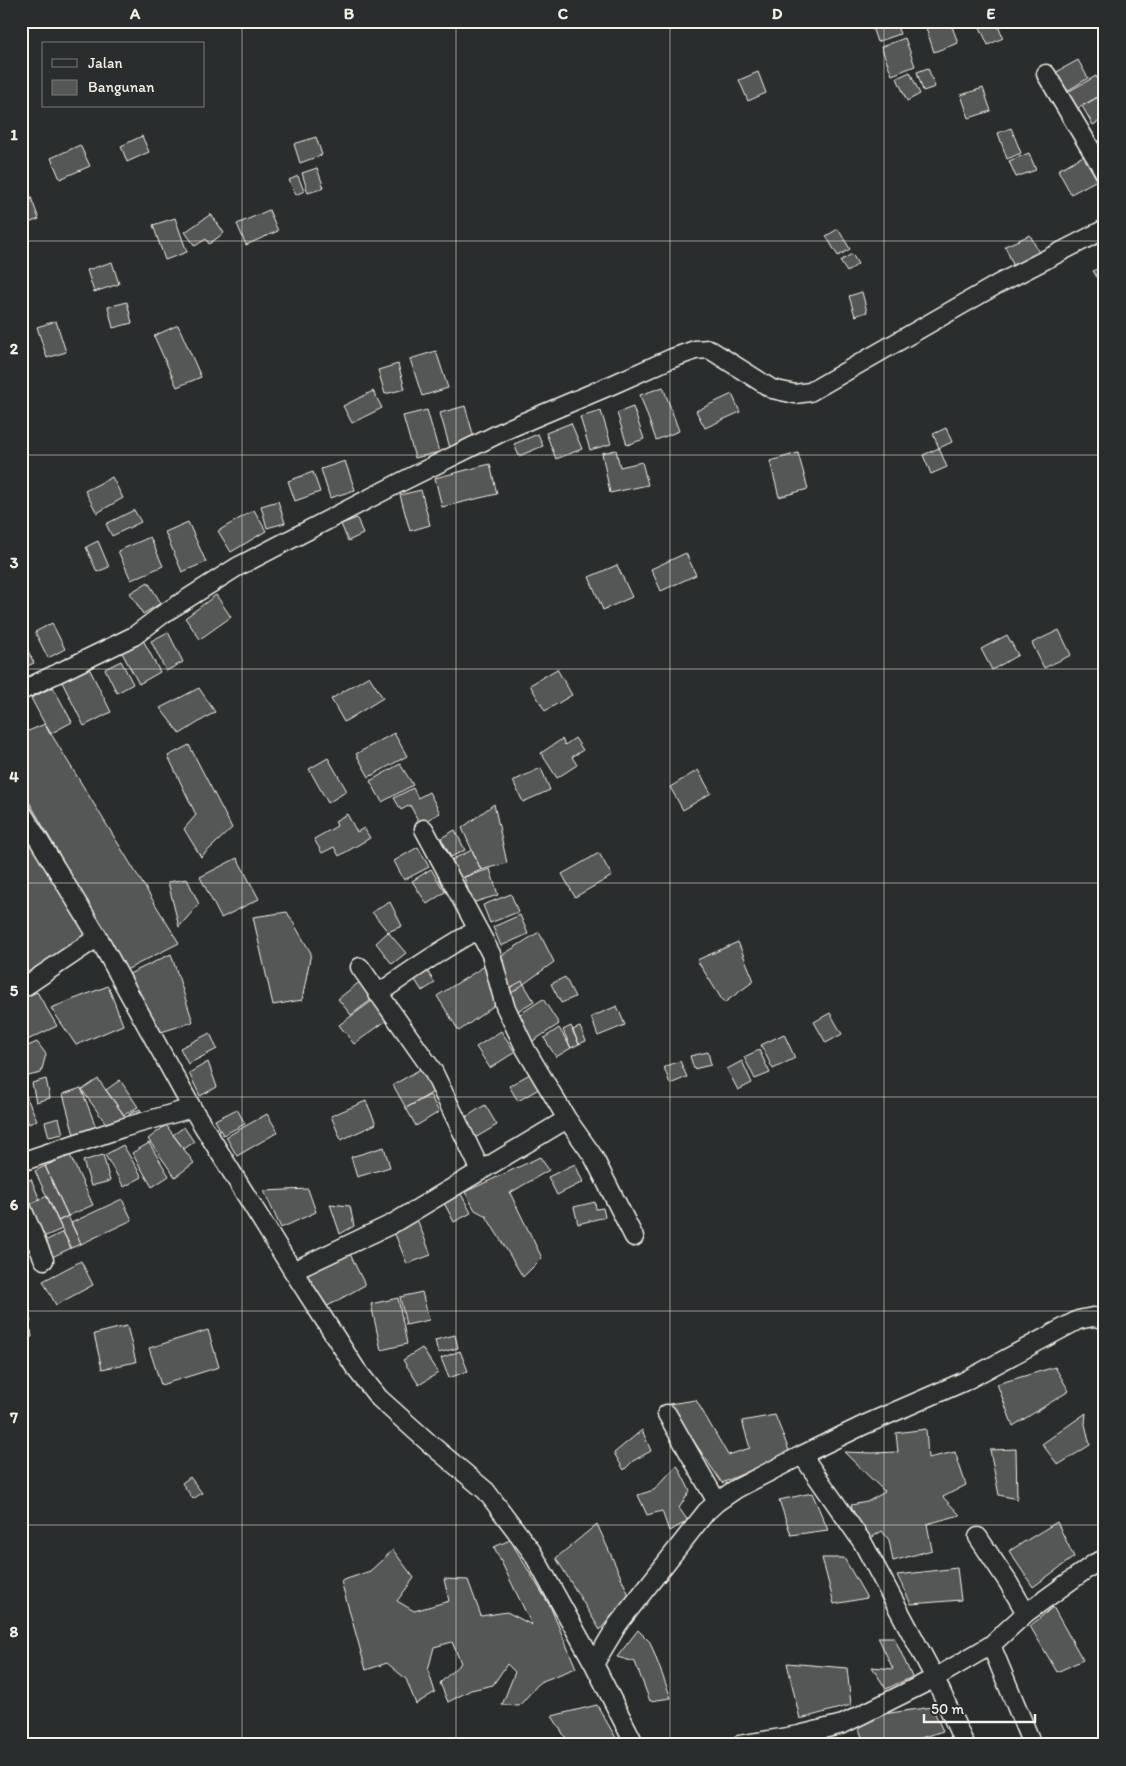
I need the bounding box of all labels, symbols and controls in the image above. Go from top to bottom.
text: A [129,4,141,23]
text: B [344,4,355,23]
text: C [558,4,569,23]
text: D [772,4,783,23]
text: E [987,4,996,23]
legend [42,42,205,108]
text: Jalan [88,54,122,72]
text: Bangunan [88,78,155,96]
text: 1 [10,125,18,144]
text: 2 [10,339,19,358]
text: 3 [10,553,19,572]
text: 4 [9,767,19,786]
text: 5 [10,981,19,1000]
text: 6 [10,1195,19,1214]
text: 7 [9,1408,18,1427]
text: 8 [10,1622,19,1641]
scale bar [924,1691,1035,1723]
text: 50 m [931,1700,964,1718]

